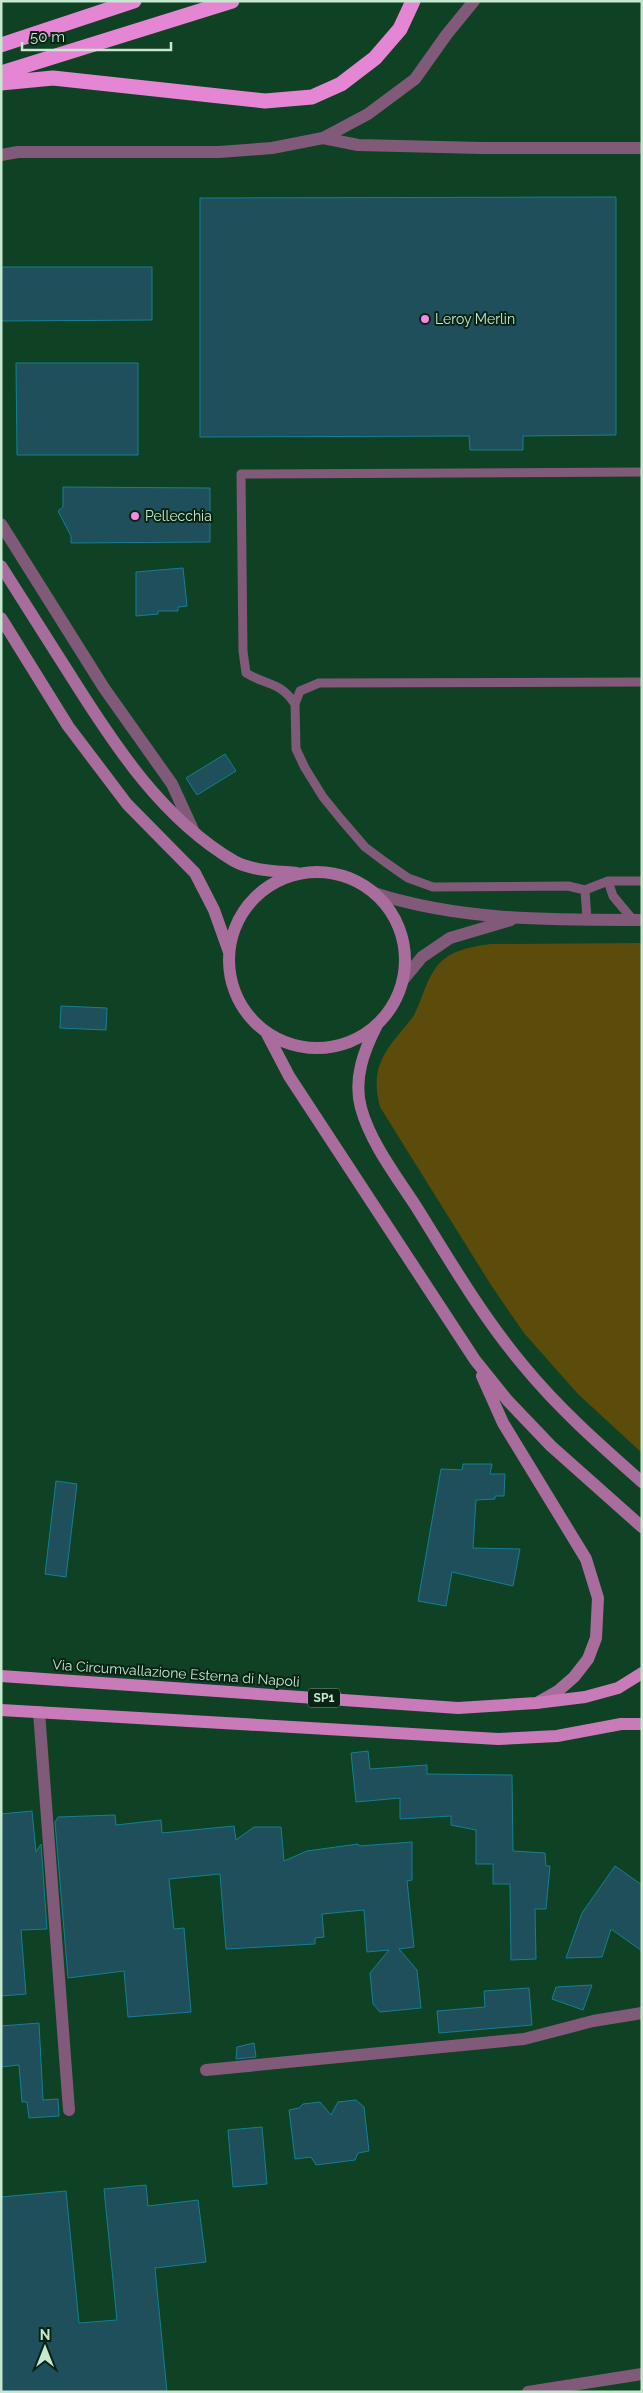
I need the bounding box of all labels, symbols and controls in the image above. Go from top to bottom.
scale bar [22,20,171,52]
text: 50 m [30,28,65,46]
place label: Leroy Merlin [435,311,515,327]
marker: Leroy Merlin [419,313,431,325]
place label: Pellecchia [145,508,212,524]
marker: Pellecchia [129,510,141,522]
street label: Via Circumvallazione Esterna di Napoli [52,1656,300,1690]
road number: SP1 [308,1689,340,1708]
north arrow [20,2323,70,2373]
text: N [40,2327,50,2343]

